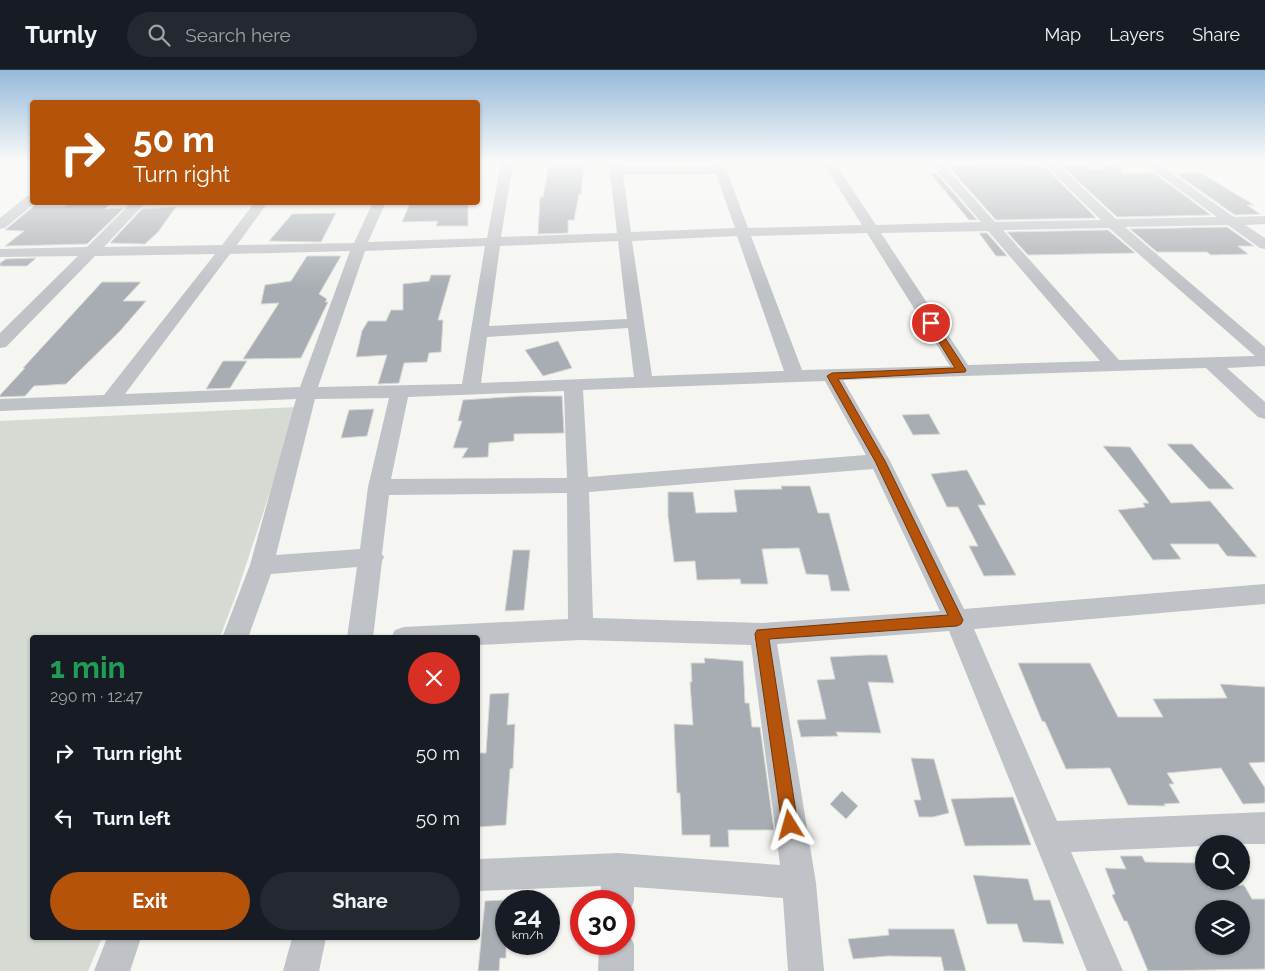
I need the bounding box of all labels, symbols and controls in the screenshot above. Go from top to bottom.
search box [127,12,477,57]
text: Turnly [25,20,97,49]
icon: search [145,21,173,49]
text: Search here [185,24,291,46]
text: Map [1045,24,1081,45]
text: Layers [1109,24,1164,45]
text: Share [1192,24,1240,45]
text: 50 m [133,119,215,160]
icon: right [50,120,115,185]
text: Turn right [133,161,230,187]
pin [910,302,952,344]
icon: arrive [917,309,945,337]
text: 1 min [50,650,126,685]
button: close [408,652,460,704]
text: 290 m · 12:47 [50,687,143,706]
icon: right [50,739,78,767]
text: Turn right [93,742,182,764]
text: 50 m [416,742,460,764]
position arrow [763,798,815,850]
icon: left [50,804,78,832]
text: Turn left [93,807,170,829]
text: 50 m [416,807,460,829]
map controls [1195,835,1250,955]
button: search [1195,835,1250,890]
button: Exit [50,872,250,930]
button: Share [260,872,460,930]
speed limit sign: 30 [570,890,635,955]
button: layers [1195,900,1250,955]
text: 24 [513,901,542,931]
text: km/h [512,928,543,942]

